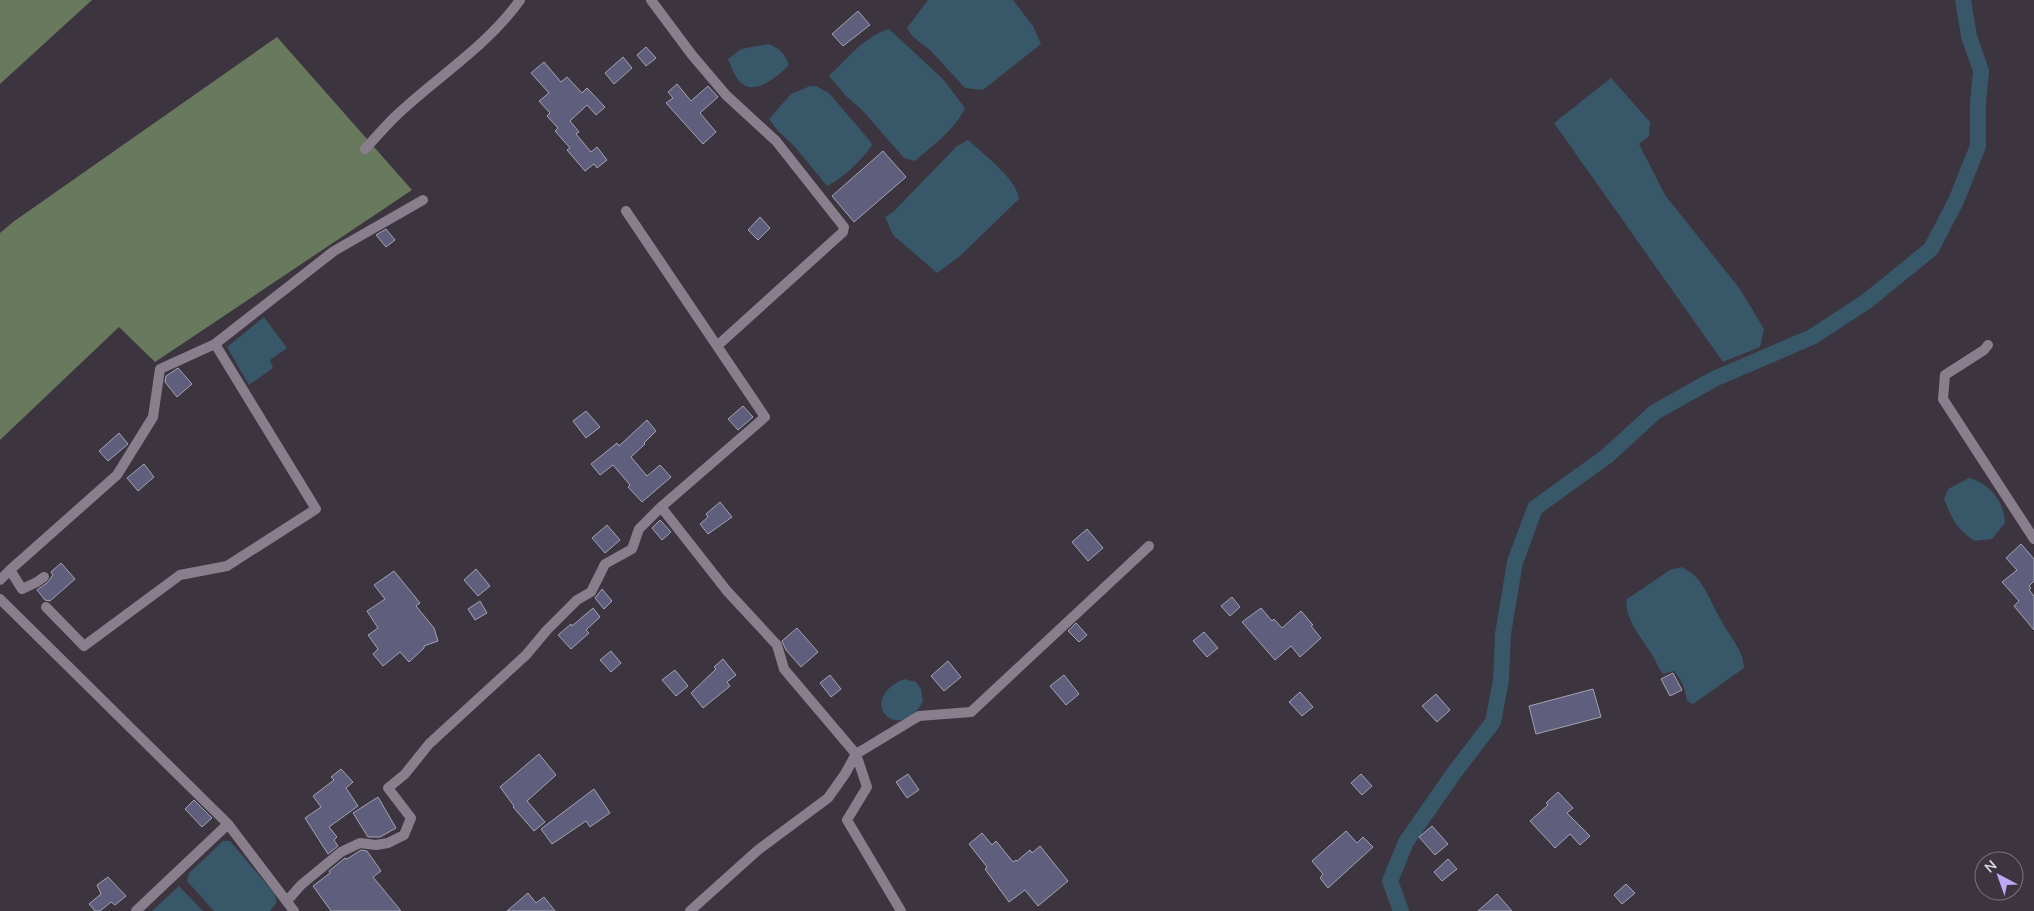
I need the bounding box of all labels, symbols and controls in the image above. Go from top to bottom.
north arrow [1974,851,2024,901]
text: N [1981,856,2000,876]

